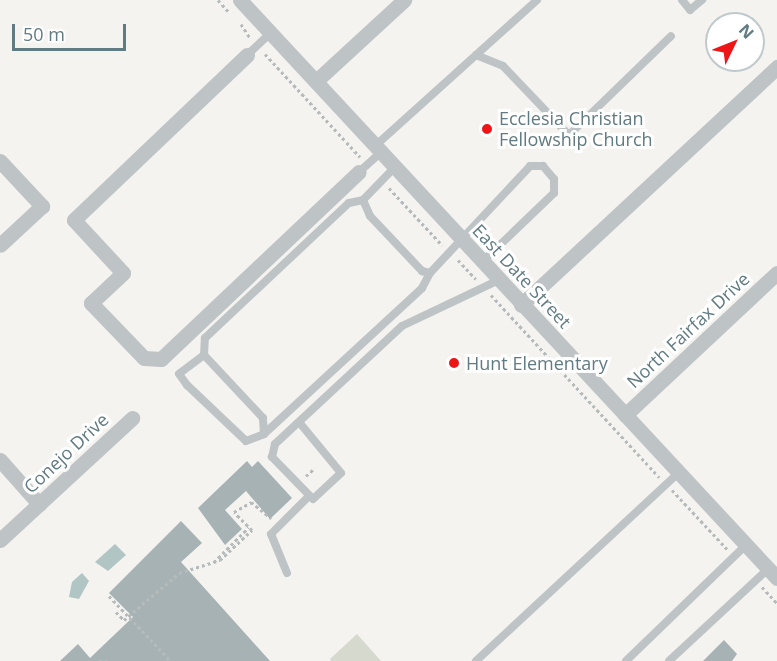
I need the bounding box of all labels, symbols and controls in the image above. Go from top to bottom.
scale bar [15,12,129,50]
north arrow [705,12,765,72]
text: N [734,19,759,43]
text: 50 m [23,22,65,46]
place label: Ecclesia Christian Fellowship Church [499,108,653,150]
marker: Ecclesia Christian Fellowship Church [480,122,494,136]
street label: East Date Street [468,220,576,332]
street label: North Fairfax Drive [622,268,754,392]
place label: Hunt Elementary [466,352,608,374]
marker: Hunt Elementary [447,356,461,370]
street label: Conejo Drive [19,408,113,498]

